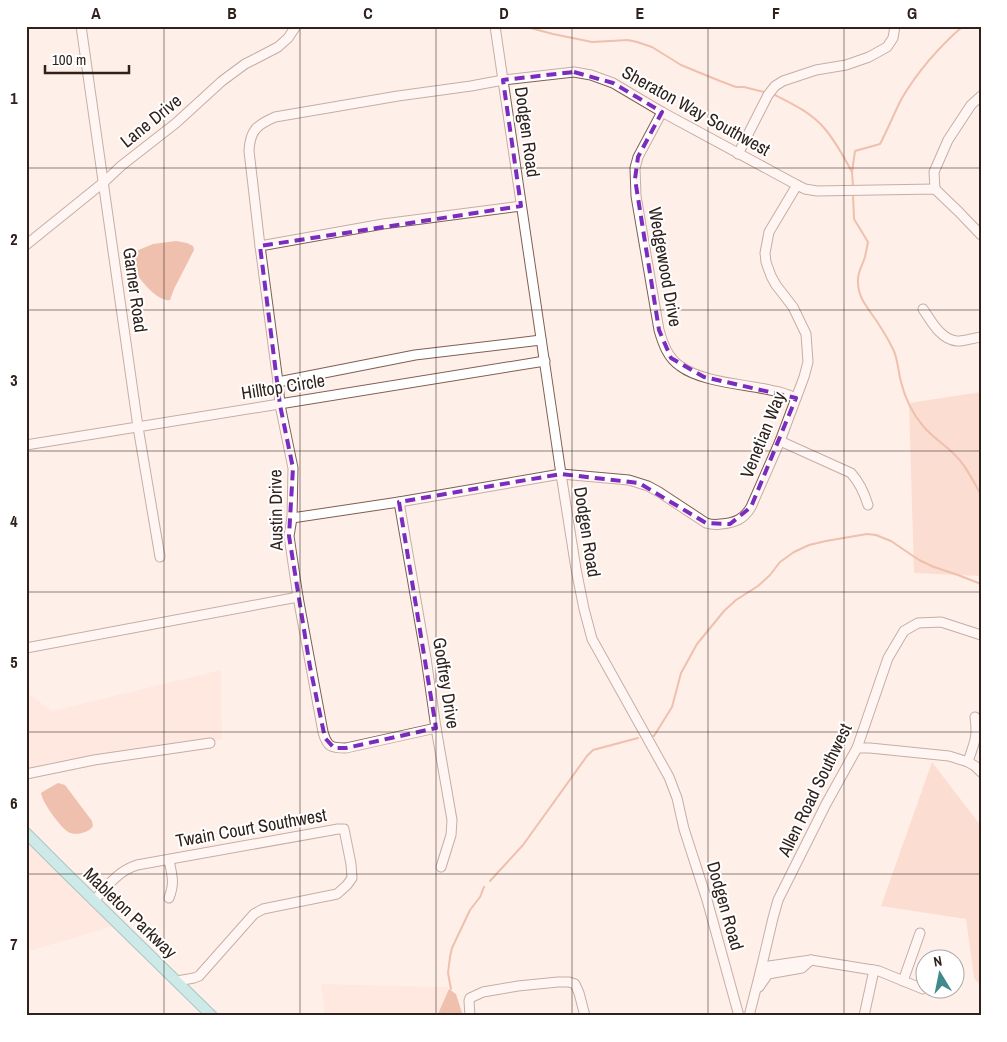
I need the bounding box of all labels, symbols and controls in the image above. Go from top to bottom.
text: A [91,2,101,24]
text: B [227,2,237,24]
text: C [363,2,373,24]
text: D [499,2,509,24]
text: E [636,2,645,24]
text: F [772,2,780,24]
text: G [907,2,917,24]
scale bar [45,42,129,74]
text: 100 m [52,49,86,70]
street label: Sheraton Way Southwest [618,59,775,162]
street label: Dodgen Road [509,85,546,179]
text: 1 [10,87,18,109]
street label: Lane Drive [115,88,187,153]
street label: Wedgewood Drive [643,205,688,329]
text: 2 [10,228,18,250]
street label: Garner Road [117,246,154,334]
street label: Hilltop Circle [239,368,327,405]
text: 3 [10,369,18,391]
street label: Venetian Way [734,387,791,482]
street label: Austin Drive [262,469,289,552]
street label: Dodgen Road [568,485,607,579]
text: 4 [10,510,18,532]
street label: Godfrey Drive [427,636,466,730]
text: 5 [10,651,18,673]
street label: Allen Road Southwest [771,719,858,861]
text: 6 [10,792,18,814]
street label: Twain Court Southwest [174,802,328,853]
street label: Dodgen Road [701,859,750,953]
street label: Mableton Parkway [78,861,183,964]
text: 7 [10,933,18,955]
north arrow [914,950,964,1000]
text: N [932,952,943,971]

